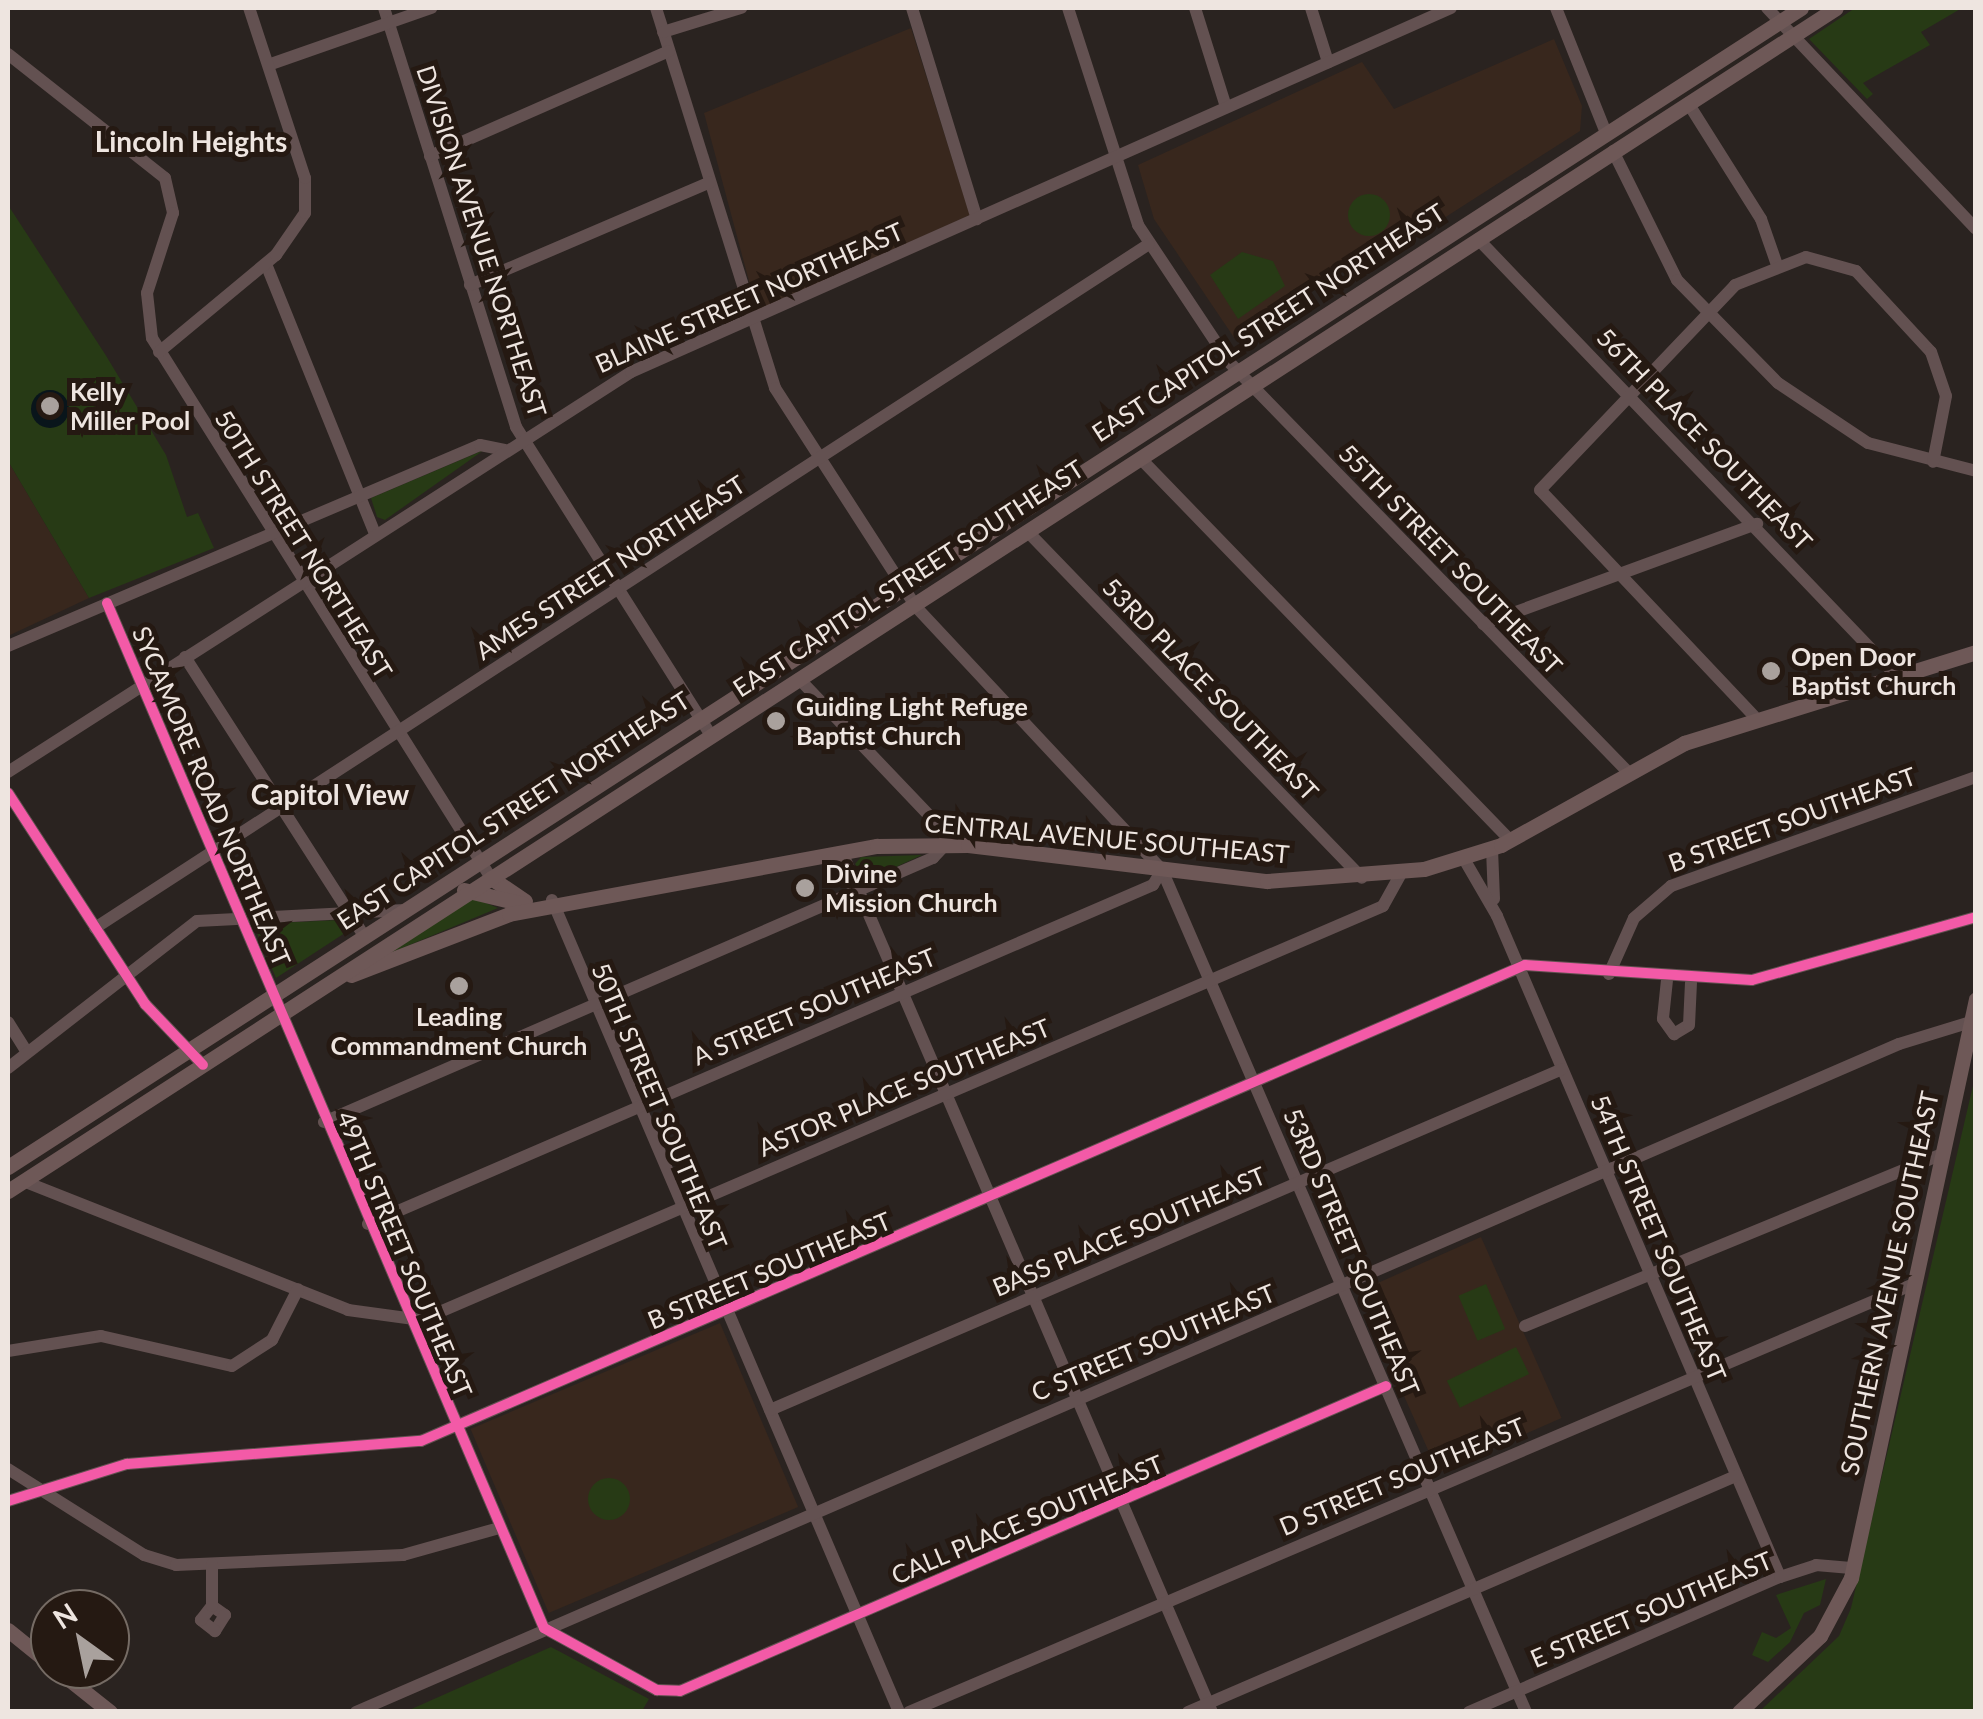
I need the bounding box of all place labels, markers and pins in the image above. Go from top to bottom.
place label: Kelly Miller Pool [70,377,191,436]
marker: Kelly Miller Pool [39,395,61,417]
place label: Open Door Baptist Church [1791,642,1956,701]
marker: Open Door Baptist Church [1760,660,1782,682]
place label: Guiding Light Refuge Baptist Church [796,692,1028,751]
marker: Guiding Light Refuge Baptist Church [765,710,787,732]
place label: Divine Mission Church [825,859,998,918]
marker: Divine Mission Church [794,877,816,899]
marker: Leading Commandment Church [448,975,470,997]
place label: Leading Commandment Church [331,1002,587,1061]

